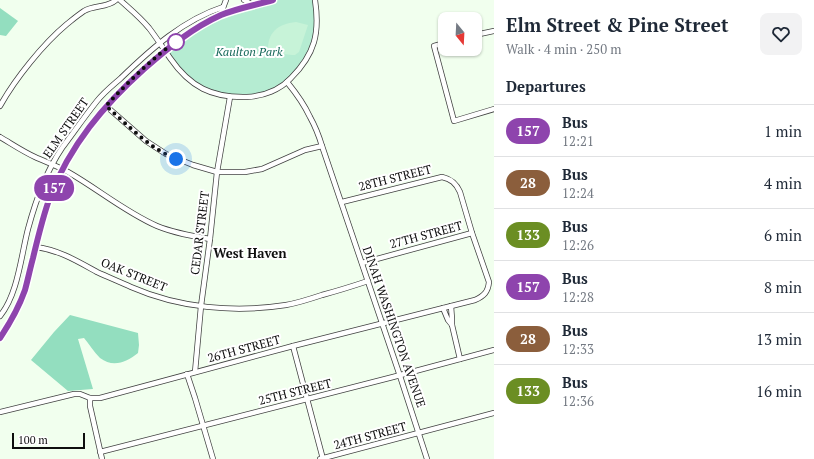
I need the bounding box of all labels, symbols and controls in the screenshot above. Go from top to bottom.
north arrow [438,12,482,56]
map controls [438,12,482,56]
text: Elm Street & Pine Street [506,12,729,37]
button: heart [760,13,802,55]
unlabelled marker [167,33,185,51]
text: Walk · 4 min · 250 m [506,40,621,58]
park label: Kaulton Park [214,44,283,59]
text: Departures [506,76,586,96]
street label: ELM STREET [39,94,92,161]
text: Bus [562,112,588,132]
text: 157 [516,121,540,140]
text: 1 min [764,121,802,141]
text: 12:21 [562,132,594,150]
your location [166,149,186,169]
street label: 28TH STREET [357,161,434,194]
text: Bus [562,164,588,184]
text: 28 [520,173,536,192]
text: 4 min [764,173,802,193]
line badge: 157 [31,175,77,201]
text: 157 [42,178,66,197]
text: 12:24 [562,184,594,202]
street label: CEDAR STREET [187,190,212,276]
text: Bus [562,216,588,236]
street label: 27TH STREET [388,217,464,251]
text: 133 [516,225,540,244]
text: 6 min [764,225,802,245]
text: 12:26 [562,236,594,254]
district label: West Haven [213,244,287,262]
street label: DINAH WASHINGTON AVENUE [360,244,429,409]
street label: OAK STREET [99,254,170,295]
text: Bus [562,268,588,288]
text: 157 [516,277,540,296]
text: 8 min [764,277,802,297]
text: 12:28 [562,288,594,306]
text: Bus [562,320,588,340]
text: 28 [520,329,536,348]
text: 13 min [756,329,802,349]
street label: 26TH STREET [206,331,282,365]
text: 12:33 [562,340,594,358]
text: Bus [562,372,588,392]
street label: 25TH STREET [257,375,334,408]
text: 133 [516,381,540,400]
text: 16 min [756,381,802,401]
text: 12:36 [562,392,594,410]
street label: 24TH STREET [332,418,408,452]
scale bar [12,431,85,450]
text: 100 m [18,433,48,447]

